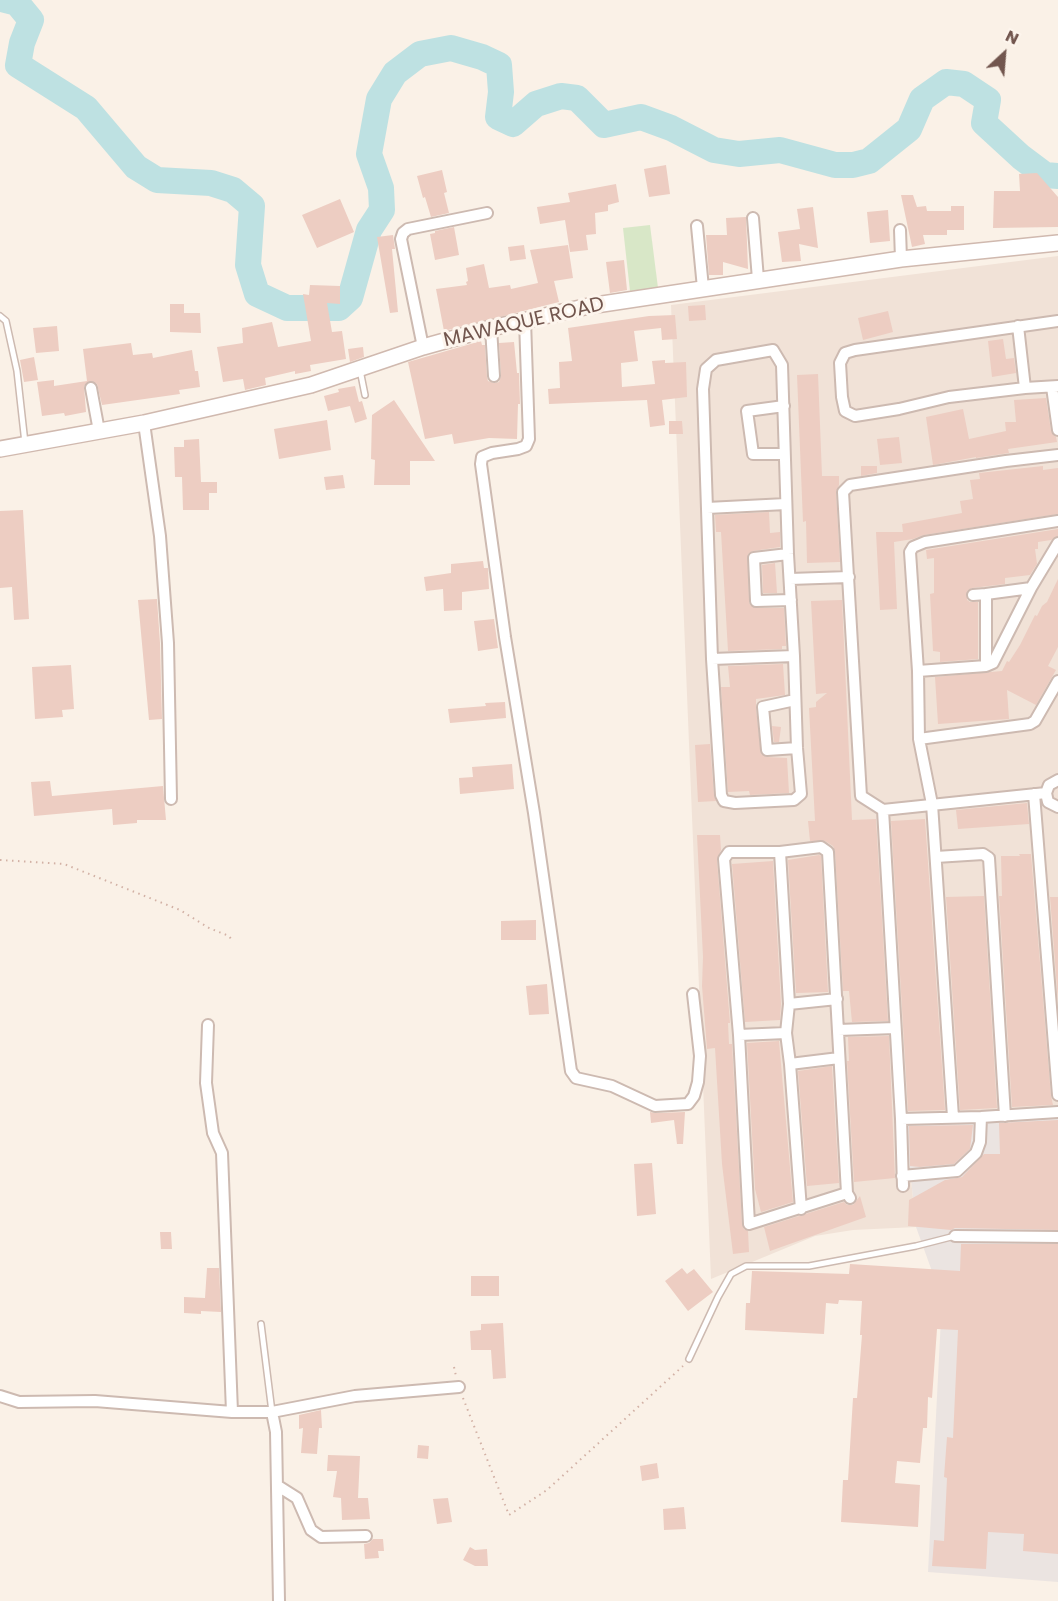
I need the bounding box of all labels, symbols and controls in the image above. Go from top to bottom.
north arrow [974,24,1034,84]
text: N [1002,24,1023,50]
street label: MAWAQUE ROAD [441,293,607,353]

